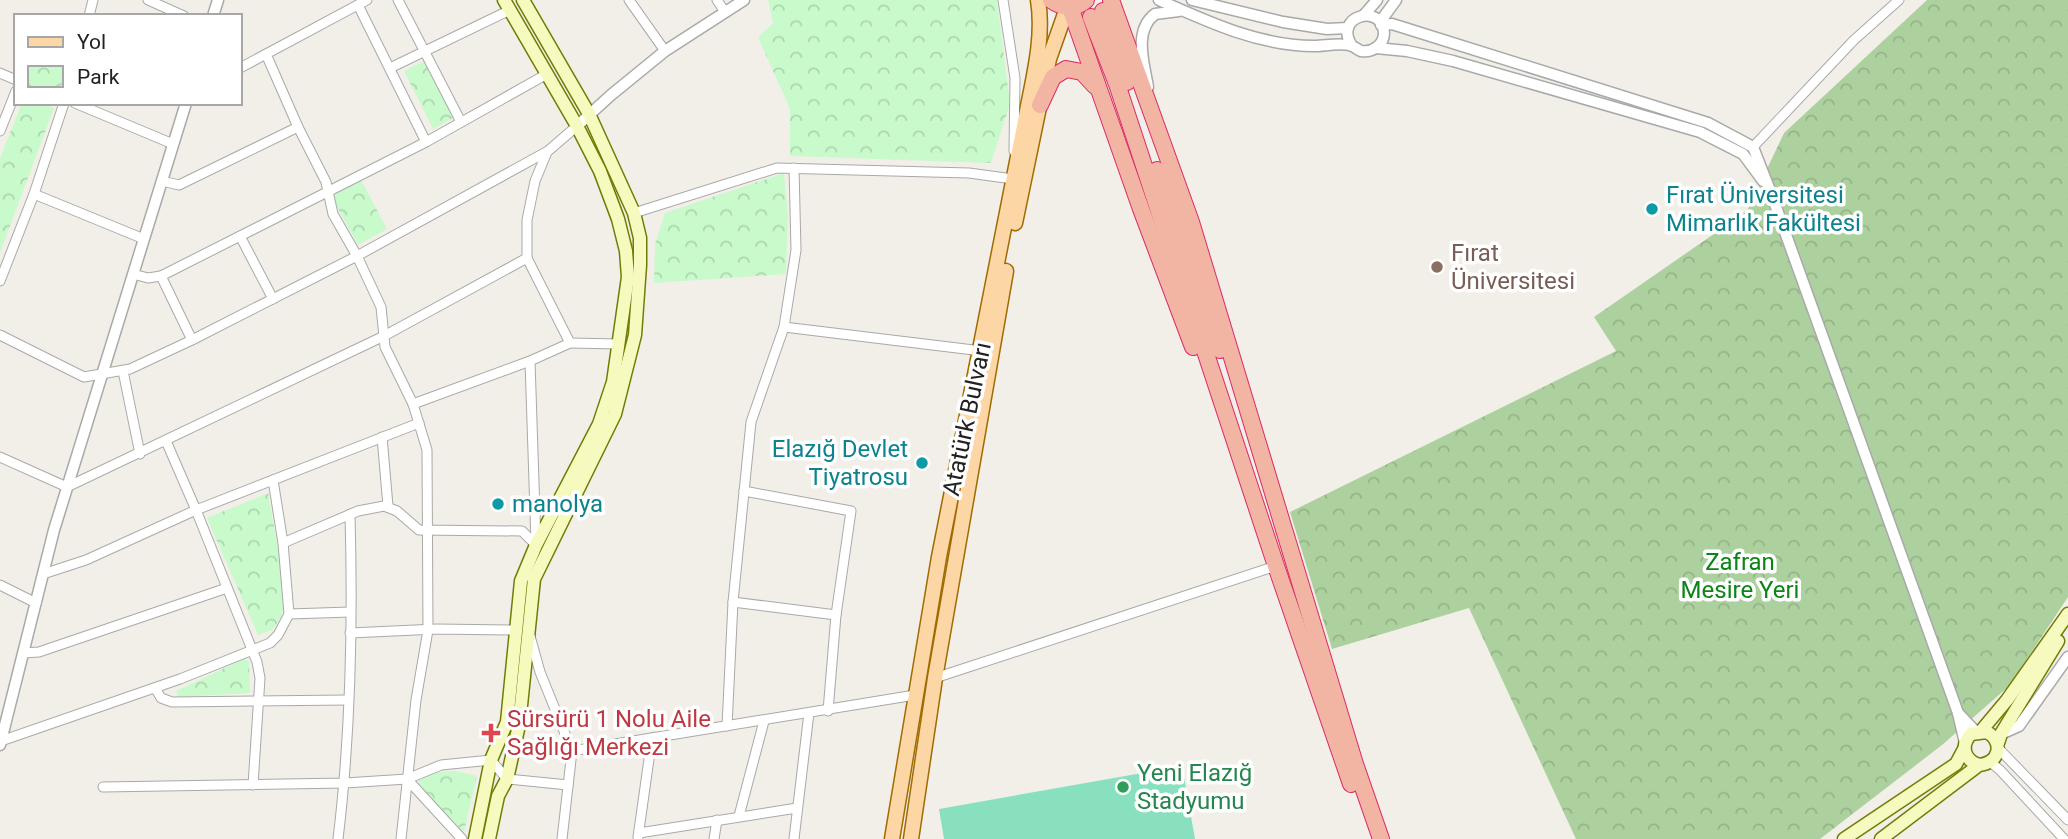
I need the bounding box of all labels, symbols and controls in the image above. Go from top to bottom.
legend [14,14,242,105]
text: Yol [77,30,106,54]
text: Park [77,65,120,89]
place label: Fırat Üniversitesi Mimarlık Fakültesi [1666,181,1861,237]
marker: Fırat Üniversitesi Mimarlık Fakültesi [1644,201,1660,217]
place label: Fırat Üniversitesi [1451,239,1575,295]
marker: Fırat Üniversitesi [1429,259,1445,275]
street label: Atatürk Bulvarı [937,340,997,498]
place label: Elazığ Devlet Tiyatrosu [772,435,908,491]
marker: Elazığ Devlet Tiyatrosu [914,455,930,471]
place label: manolya [512,490,603,518]
marker: manolya [490,496,506,512]
park label: Zafran Mesire Yeri [1681,548,1799,604]
place label: Sürsürü 1 Nolu Aile Sağlığı Merkezi [507,705,711,761]
marker: Sürsürü 1 Nolu Aile Sağlığı Merkezi [481,723,501,743]
place label: Yeni Elazığ Stadyumu [1137,759,1252,815]
marker: Yeni Elazığ Stadyumu [1115,779,1131,795]

